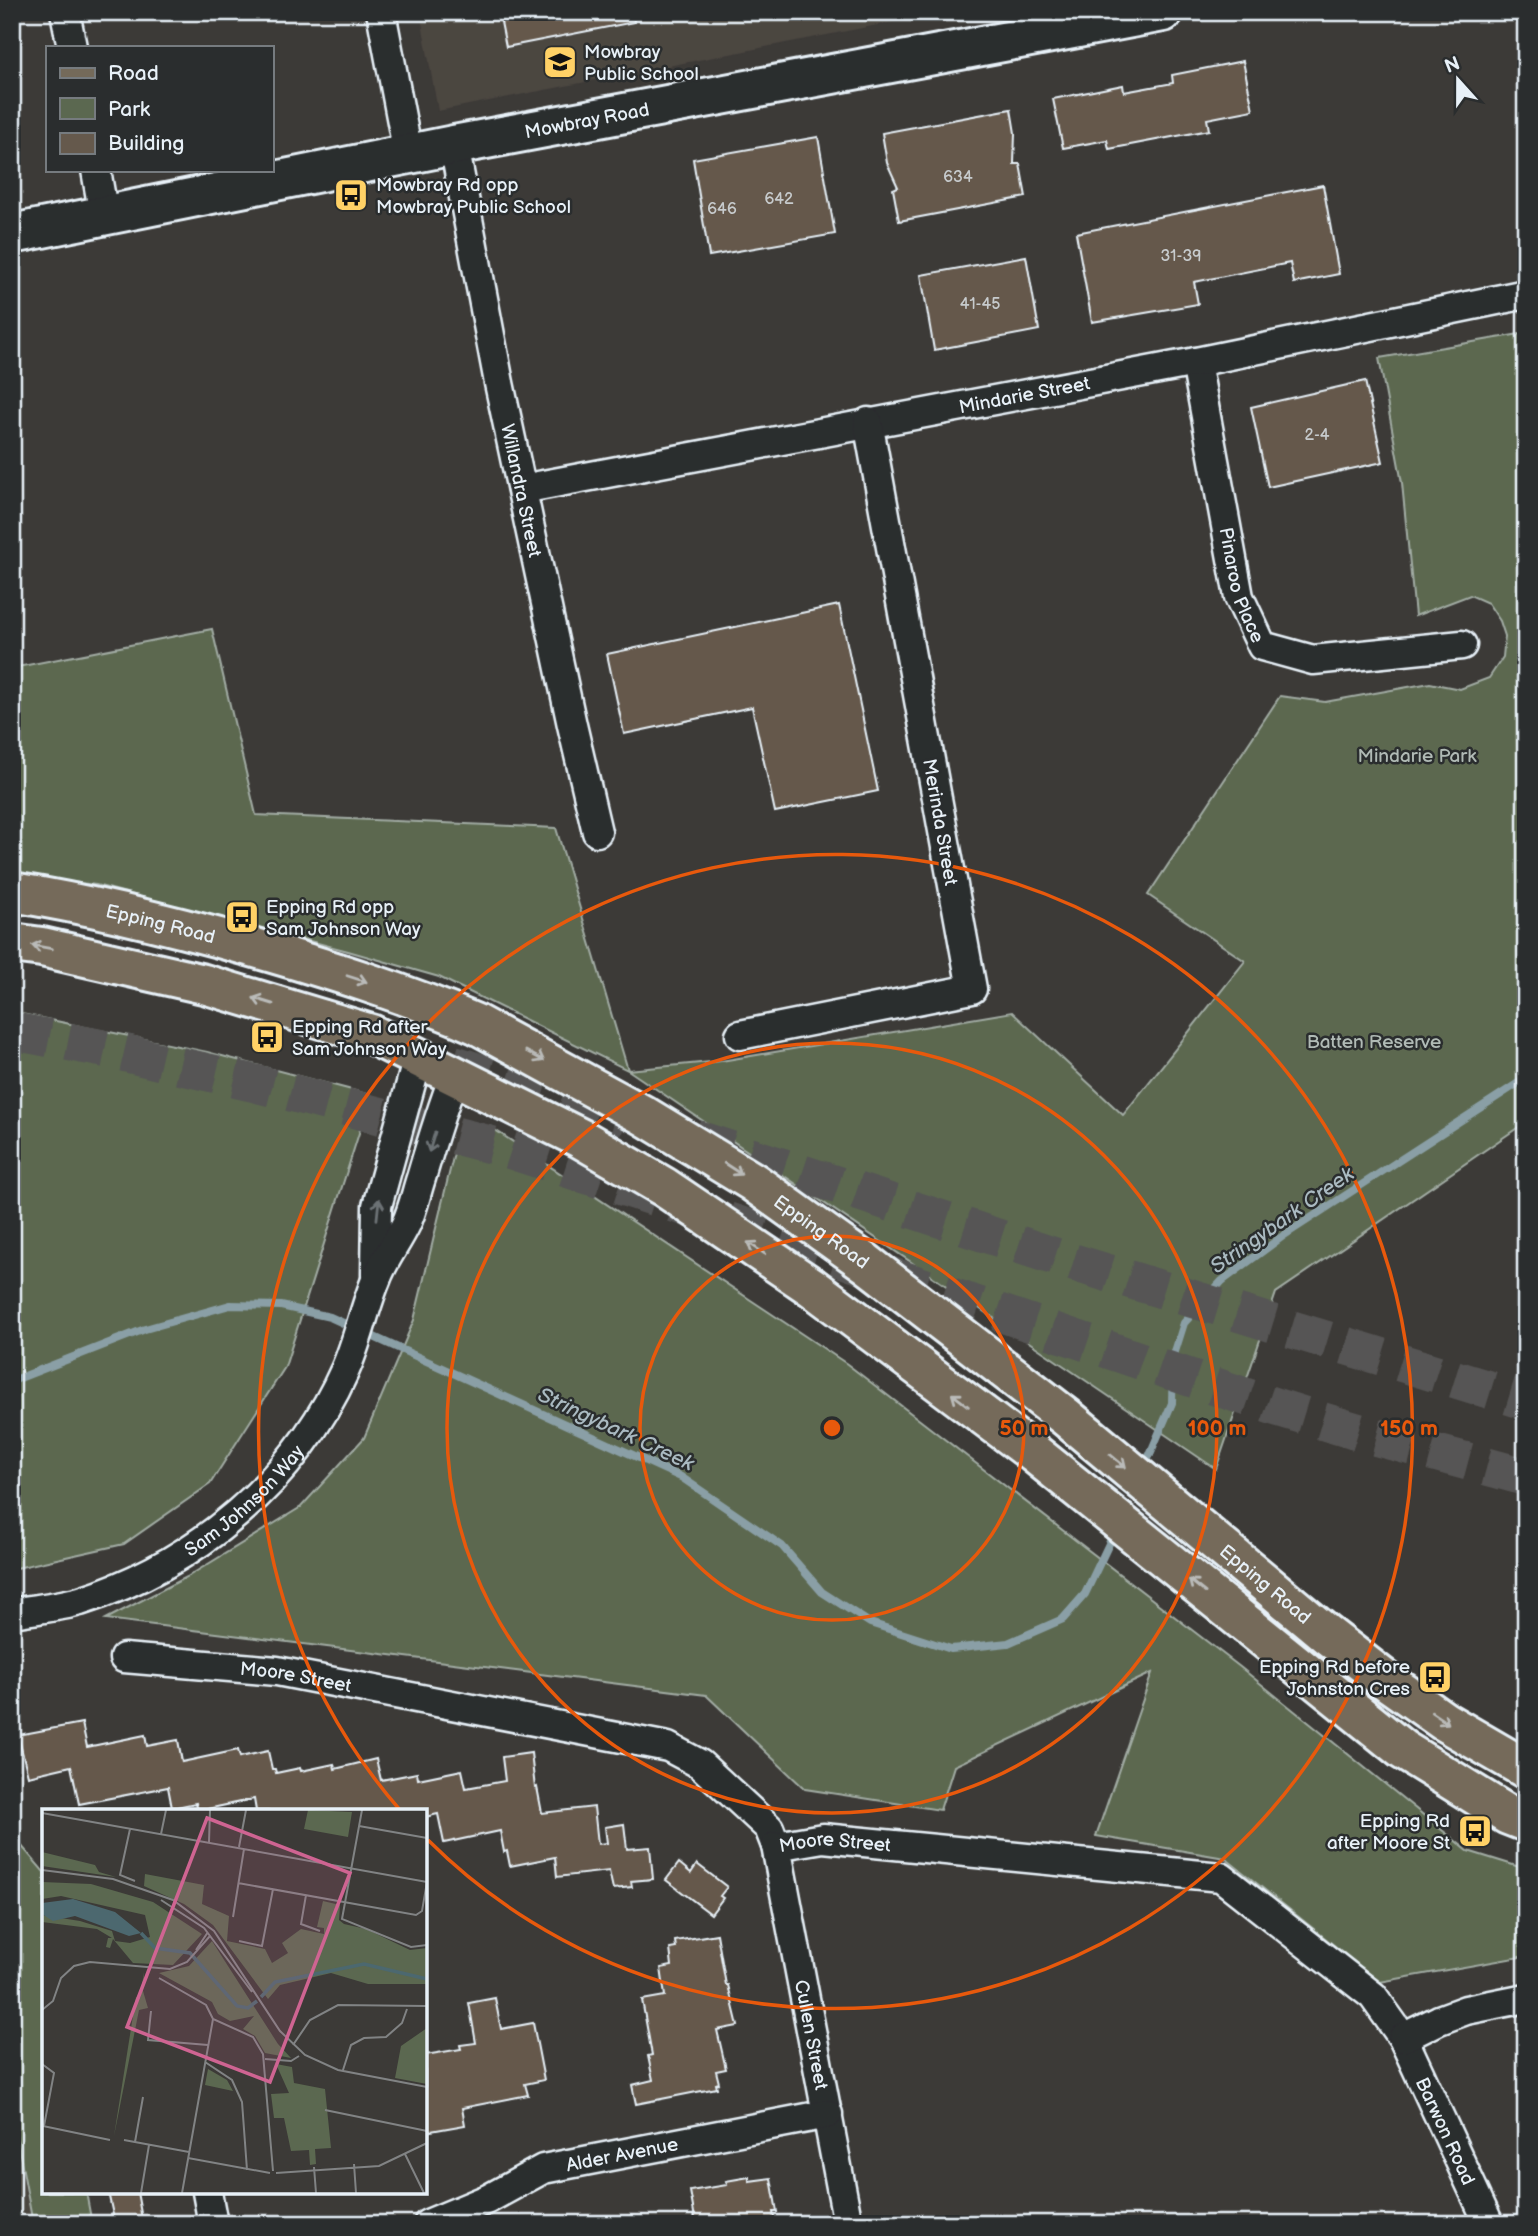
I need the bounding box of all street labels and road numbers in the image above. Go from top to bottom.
street label: Mowbray Road [523,99,651,145]
street label: Mindarie Street [957,372,1092,419]
street label: Willandra Street [495,422,546,560]
street label: Pinaroo Place [1214,526,1269,647]
street label: Merinda Street [917,757,962,888]
street label: Epping Road [104,900,218,949]
street label: Epping Road [769,1191,873,1274]
street label: Sam Johnson Way [181,1441,310,1562]
street label: Epping Road [1214,1540,1315,1630]
street label: Moore Street [239,1658,353,1698]
street label: Moore Street [777,1828,892,1858]
street label: Cullen Street [789,1978,832,2092]
street label: Barwon Road [1410,2074,1479,2189]
street label: Alder Avenue [564,2133,680,2177]

